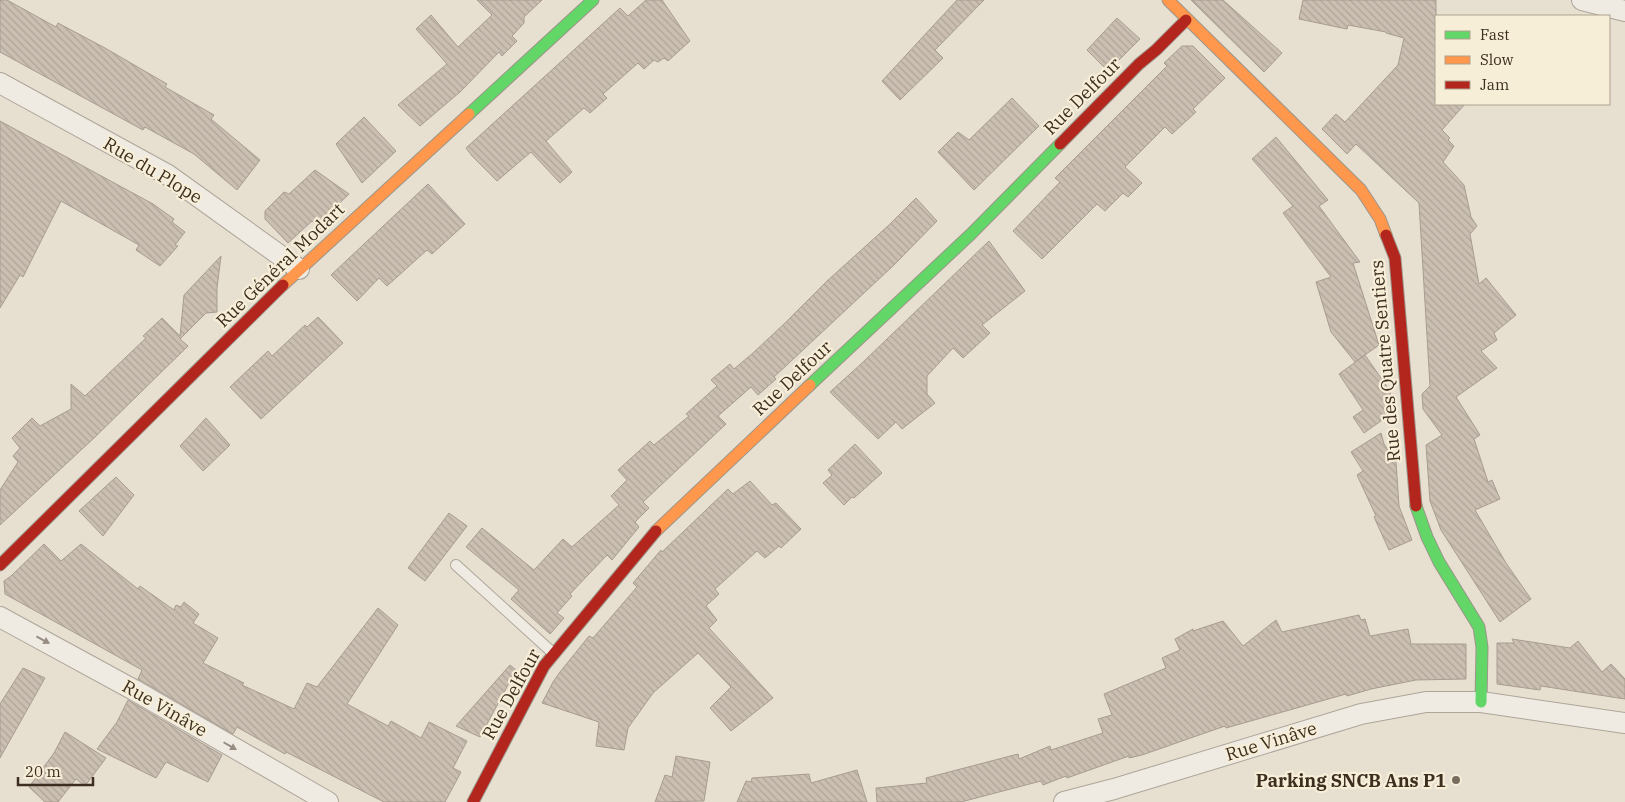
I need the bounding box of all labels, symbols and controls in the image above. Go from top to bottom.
legend [1435,15,1610,105]
text: Fast [1480,25,1510,44]
text: Slow [1480,50,1514,69]
street label: Rue Delfour [1038,52,1126,140]
text: Jam [1480,75,1509,94]
street label: Rue du Plope [100,132,206,208]
street label: Rue Général Modart [211,198,349,332]
street label: Rue des Quatre Sentiers [1365,259,1405,463]
street label: Rue Delfour [748,335,836,421]
one-way arrow [36,636,50,645]
street label: Rue Delfour [477,645,545,743]
street label: Rue Vinâve [118,674,212,742]
street label: Rue Vinâve [1222,716,1320,766]
one-way arrow [224,741,237,750]
scale bar [18,754,92,786]
text: 20 m [25,762,61,781]
place label: Parking SNCB Ans P1 [1256,769,1446,792]
marker: Parking SNCB Ans P1 [1450,774,1462,786]

